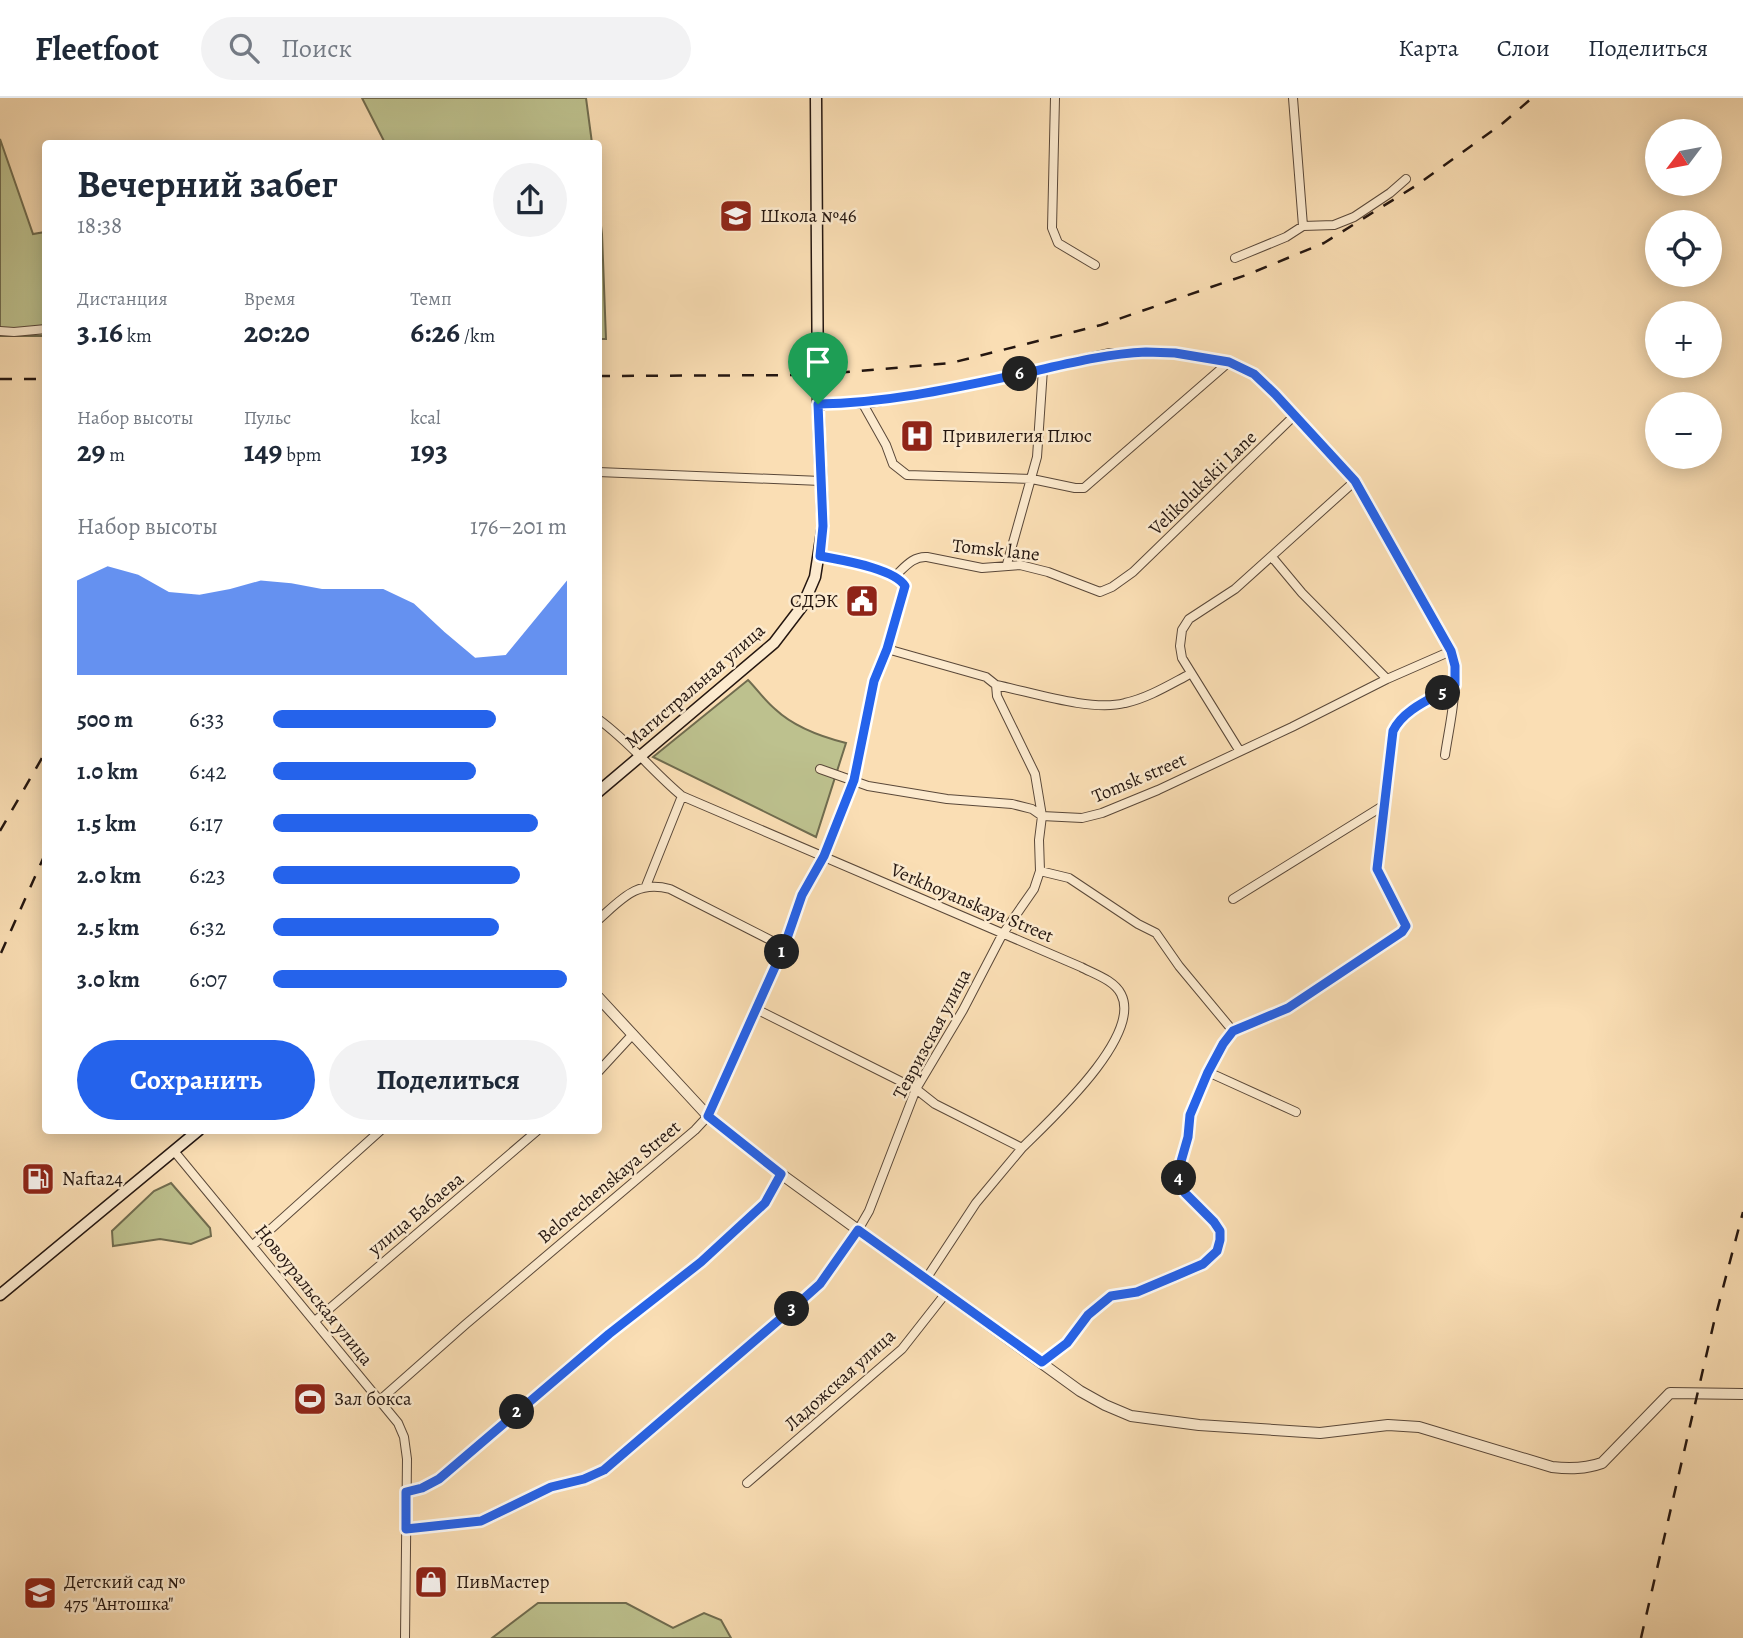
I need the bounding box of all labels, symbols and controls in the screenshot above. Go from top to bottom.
search box [201,17,691,80]
text: Fleetfoot [35,26,159,71]
icon: search [225,29,263,67]
text: Поиск [281,31,352,66]
text: Карта [1398,32,1459,64]
text: Слои [1497,32,1550,64]
text: Поделиться [1588,32,1708,64]
north arrow [1645,119,1722,196]
map controls [1645,119,1722,469]
text: Вечерний забег [77,158,338,210]
button: share [493,163,567,237]
school or university icon: Школа №46 [717,197,755,235]
place label: Школа №46 [760,203,857,229]
text: 18:38 [77,210,122,241]
button: locate [1645,210,1722,287]
text: Дистанция [77,286,168,312]
text: Время [244,286,295,312]
text: Темп [410,286,452,312]
button: + [1645,301,1722,378]
text: 3.16 [77,312,123,352]
text: 20:20 [244,312,310,352]
text: 6:26 [410,312,460,352]
text: km [123,323,152,349]
text: /km [460,323,495,349]
pin [788,332,848,404]
icon: arrive [799,343,837,381]
pin: 6 [1002,356,1038,392]
text: 6 [1015,360,1024,386]
button: − [1645,392,1722,469]
text: Набор высоты [77,405,193,431]
text: Пульс [244,405,291,431]
text: kcal [410,405,441,431]
hospital icon: Привилегия Плюс [898,417,936,455]
place label: Привилегия Плюс [942,423,1092,449]
street label: Velikolukskii Lane [1143,425,1263,542]
text: 29 [77,431,105,471]
text: 149 [244,431,282,471]
text: 193 [410,431,448,471]
text: m [105,442,125,468]
text: bpm [282,442,322,468]
text: Набор высоты [77,511,218,542]
text: 176–201 m [470,511,567,542]
street label: Tomsk lane [951,532,1041,568]
public building icon: СДЭК [843,582,881,620]
place label: СДЭК [790,588,838,614]
street label: Магистральная улица [619,618,771,754]
pin: 5 [1426,676,1460,710]
text: 5 [1438,679,1447,705]
text: 500 m [77,704,133,735]
text: 6:33 [189,704,224,735]
street label: Tomsk street [1088,747,1190,809]
text: 1.0 km [77,756,138,787]
text: 6:42 [189,756,226,787]
text: 1.5 km [77,808,137,839]
text: 6:17 [189,808,223,839]
street label: Verkhoyanskaya Street [886,856,1058,949]
text: 2.0 km [77,860,141,891]
text: 6:23 [189,860,226,891]
text: 2.5 km [77,912,139,943]
text: 6:32 [189,912,226,943]
pin: 1 [764,934,800,970]
text: 1 [778,938,785,964]
text: 3.0 km [77,964,140,995]
text: 6:07 [189,964,227,995]
street label: Тевризская улица [887,964,977,1104]
button: Сохранить [77,1040,315,1120]
button: Поделиться [329,1040,567,1120]
street label: Belorechenskaya Street [532,1114,686,1250]
fuel station icon: Nafta24 [19,1160,57,1198]
pin: 4 [1162,1160,1196,1196]
text: 4 [1174,1164,1183,1190]
place label: Nafta24 [62,1166,123,1192]
street label: улица Бабаева [362,1166,470,1262]
street label: Новоуральская улица [249,1219,379,1371]
pin: 3 [774,1292,810,1326]
text: 3 [787,1295,796,1321]
street label: Ладожская улица [779,1323,901,1437]
sports icon: Зал бокса [291,1380,329,1418]
place label: Зал бокса [334,1386,412,1412]
pin: 2 [500,1394,534,1430]
text: 2 [512,1398,521,1424]
shop icon: ПивМастер [412,1563,450,1601]
place label: Детский сад № 475 "Антошка" [64,1569,185,1617]
place label: ПивМастер [456,1569,549,1595]
school or university icon: Детский сад № 475 "Антошка" [21,1574,59,1612]

